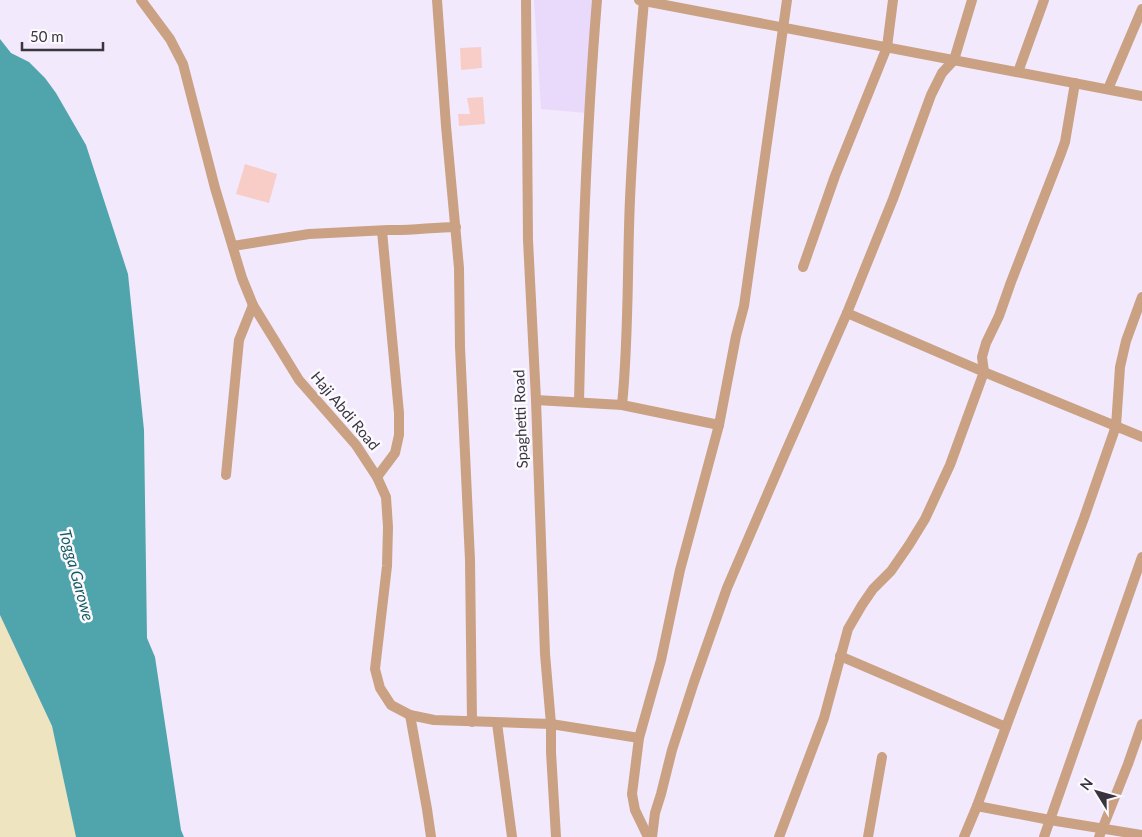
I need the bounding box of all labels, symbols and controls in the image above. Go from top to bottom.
scale bar [22,20,104,52]
text: 50 m [30,27,64,45]
street label: Haji Abdi Road [308,367,384,453]
street label: Spaghetti Road [509,369,531,469]
water label: Togga Garowe [56,527,99,623]
north arrow [1072,767,1122,817]
text: N [1076,774,1096,793]

